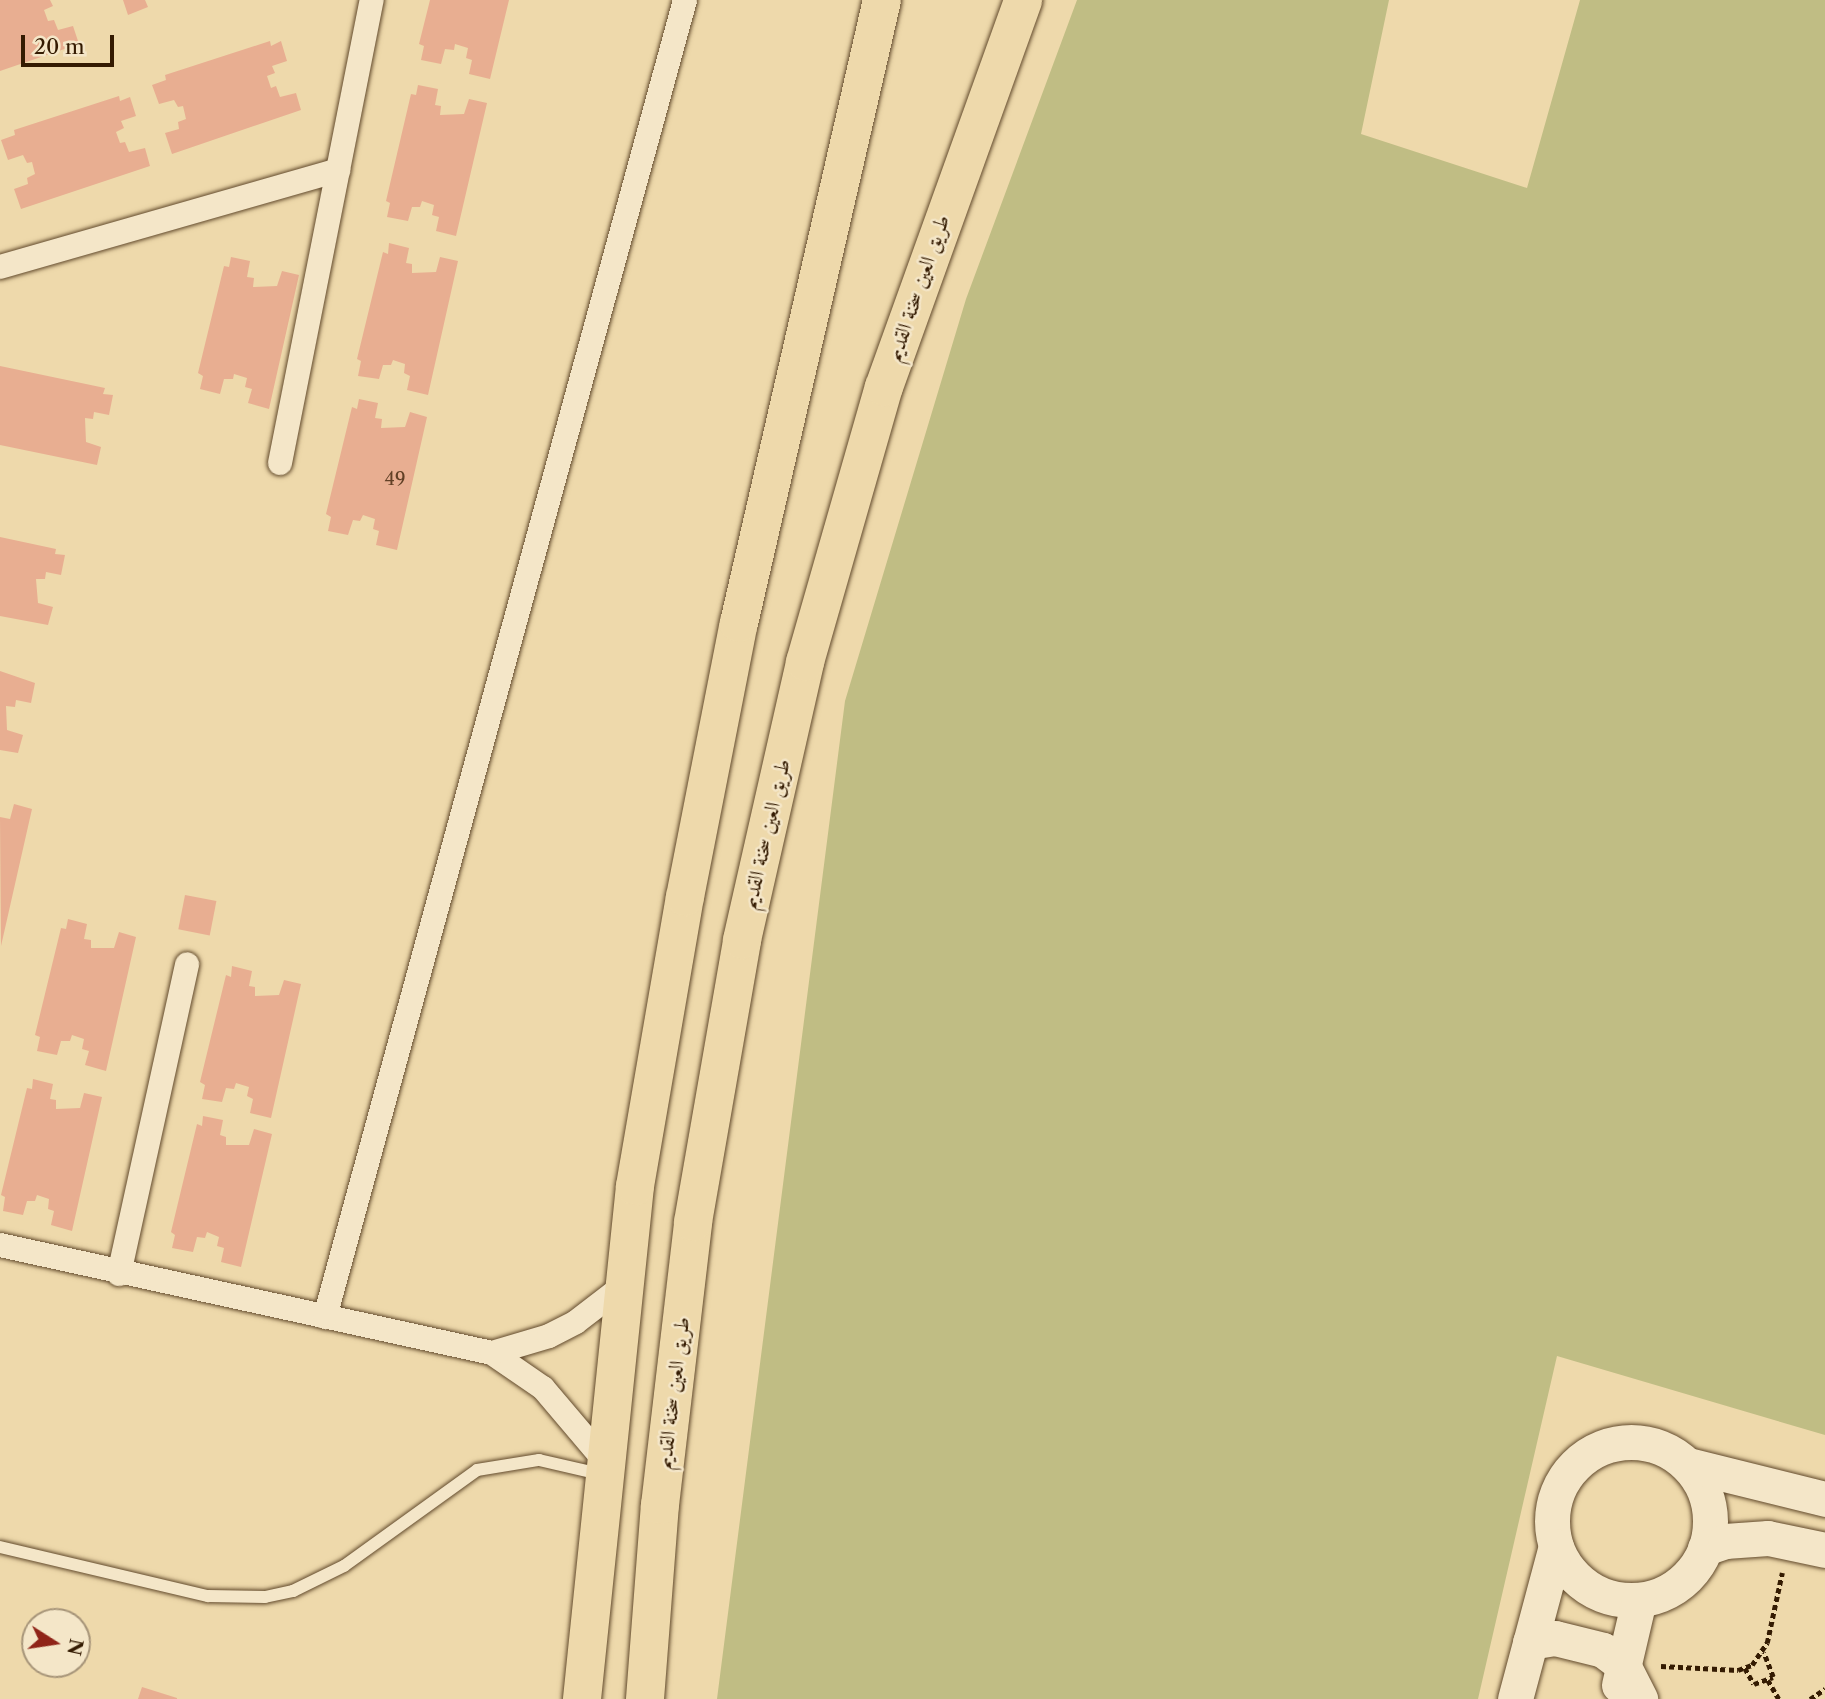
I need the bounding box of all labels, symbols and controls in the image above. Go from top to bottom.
scale bar [24,21,117,65]
text: 20 m [34,34,85,59]
street label: طريق العين سخنة القديم [881,211,955,365]
house number: 49 [385,468,405,490]
street label: طريق العين سخنة القديم [736,756,796,912]
street label: طريق العين سخنة القديم [651,1315,695,1471]
north arrow [21,1608,91,1678]
text: N [62,1637,88,1658]

